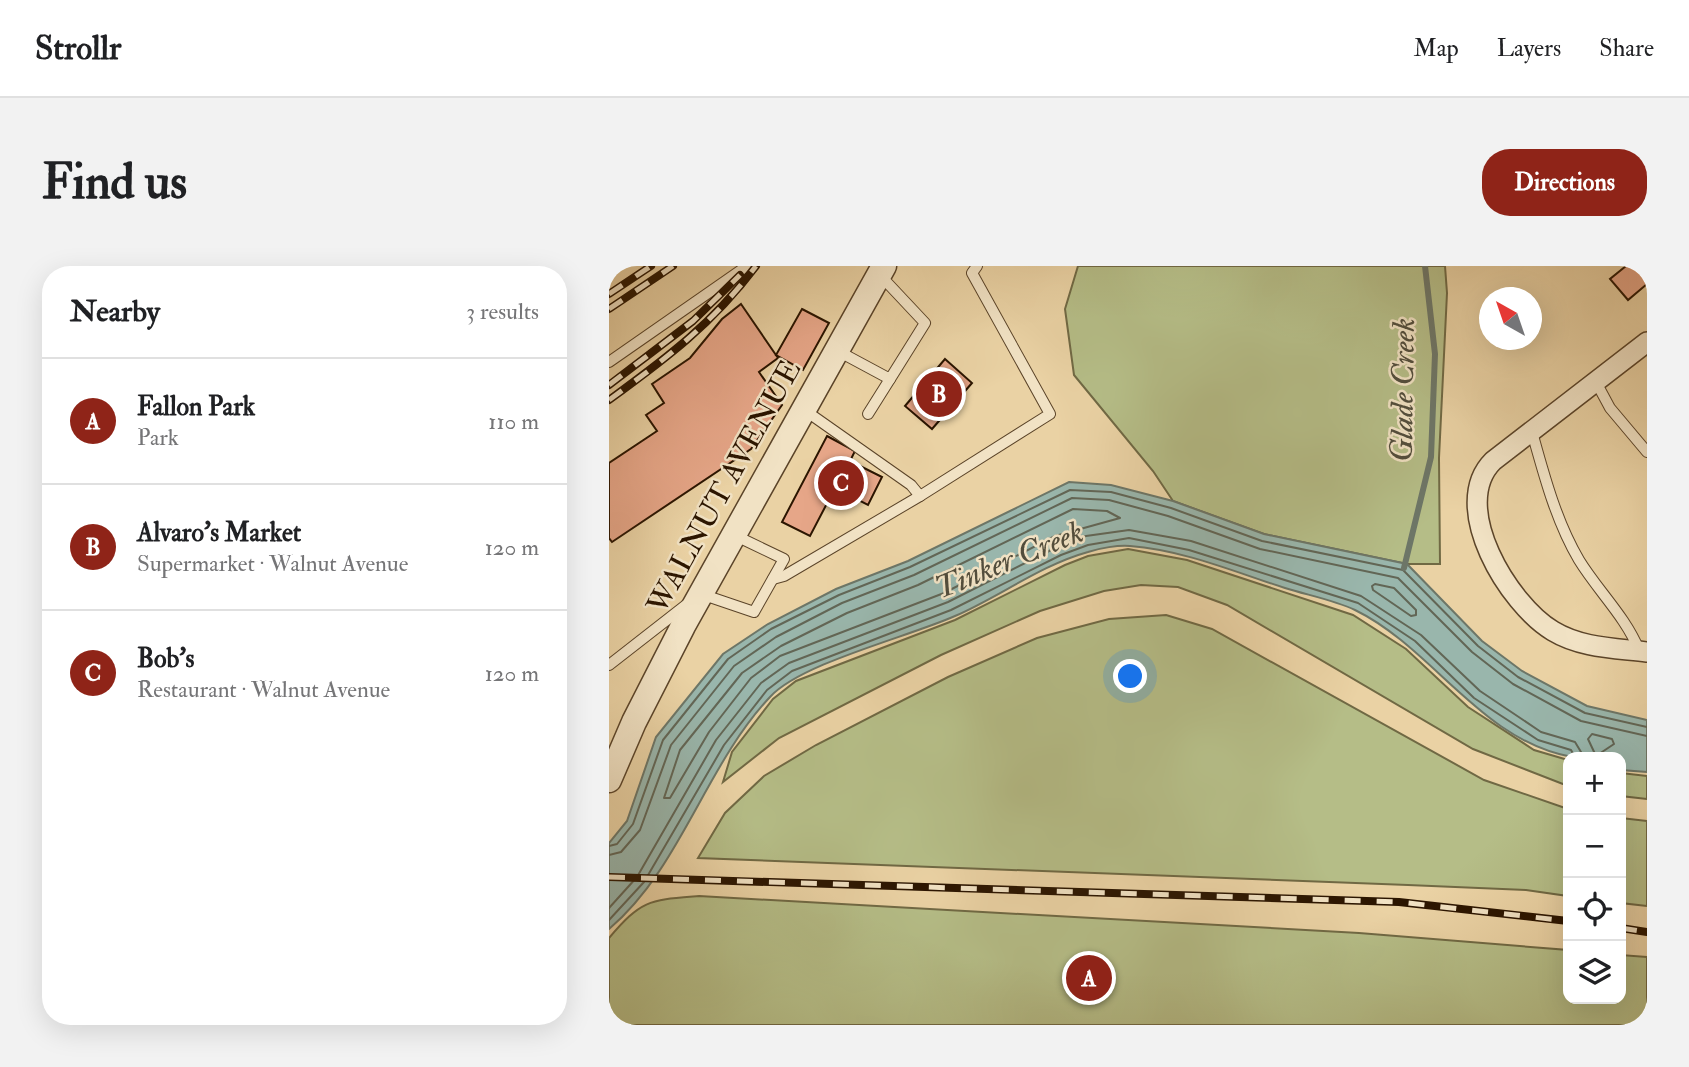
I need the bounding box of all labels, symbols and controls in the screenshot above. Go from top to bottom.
text: Strollr [35,28,121,69]
text: Map [1414,33,1459,64]
text: Layers [1497,33,1561,64]
text: Share [1599,33,1654,64]
button: Directions [1482,149,1647,216]
text: Find us [42,152,187,213]
north arrow [1479,287,1542,350]
text: Nearby [70,293,160,330]
text: 3 results [466,297,539,326]
water label: Glade Creek [1382,318,1424,462]
street label: WALNUT AVENUE [639,354,809,621]
pin: B [916,368,962,420]
text: Fallon Park [137,391,255,423]
text: A [86,407,100,436]
text: 110 m [488,407,539,436]
text: Park [137,423,179,452]
pin: C [818,457,864,509]
water label: Tinker Creek [929,512,1089,608]
text: Alvaro's Market [137,517,301,549]
text: B [85,533,101,562]
text: 120 m [485,533,539,562]
text: Supermarket · Walnut Avenue [137,549,408,578]
text: Bob's [137,643,194,675]
text: C [85,659,101,688]
text: 120 m [485,659,539,688]
your location [1113,659,1147,693]
text: Restaurant · Walnut Avenue [137,675,390,704]
map controls [1563,752,1626,1004]
button: + [1563,752,1626,815]
button: − [1563,815,1626,878]
button: locate [1563,878,1626,941]
button: layers [1563,941,1626,1004]
pin: A [1066,952,1112,1004]

